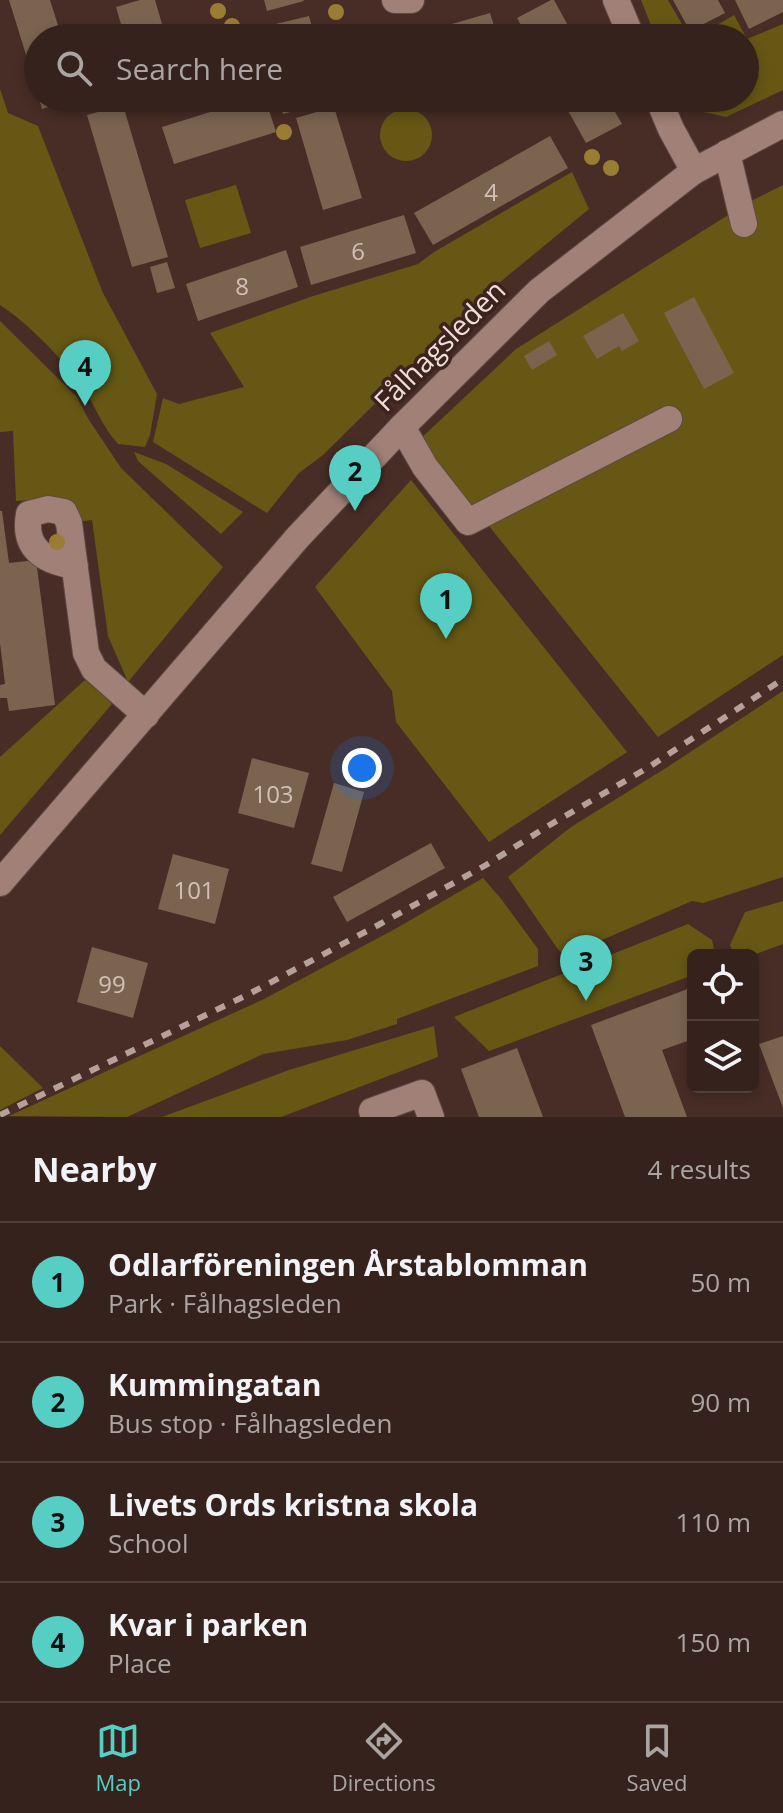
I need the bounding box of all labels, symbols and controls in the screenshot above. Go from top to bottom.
search box [24,24,759,112]
icon: search [52,46,96,90]
text: Search here [116,48,283,89]
house number: 4 [484,175,498,208]
house number: 6 [351,234,365,267]
house number: 8 [235,269,249,302]
street label: Fålhagsleden [365,271,513,419]
pin: 4 [59,340,111,406]
pin: 2 [329,445,381,511]
pin: 1 [420,573,472,639]
your location [342,748,382,788]
house number: 103 [252,777,294,810]
house number: 101 [173,873,215,906]
pin: 3 [560,935,612,1001]
map controls [687,949,759,1093]
button: locate [687,949,759,1021]
house number: 99 [98,967,126,1000]
button: layers [687,1021,759,1093]
text: Nearby [32,1146,157,1192]
text: 4 results [648,1151,751,1187]
text: Odlarföreningen Årstablomman [108,1244,588,1285]
text: 1 [51,1264,65,1300]
text: 50 m [690,1264,751,1300]
text: Park · Fålhagsleden [108,1285,342,1321]
text: Kummingatan [108,1364,321,1405]
text: 2 [51,1384,65,1420]
text: 90 m [690,1384,751,1420]
text: Bus stop · Fålhagsleden [108,1405,392,1441]
text: Livets Ords kristna skola [108,1484,478,1525]
text: 3 [51,1504,65,1540]
text: 110 m [676,1504,751,1540]
text: School [108,1525,189,1561]
text: Kvar i parken [108,1604,308,1645]
text: 4 [51,1624,65,1660]
text: 150 m [676,1624,751,1660]
text: Place [108,1645,172,1681]
tab: Map [95,1719,141,1797]
tab: Directions [332,1719,436,1797]
tab: Saved [626,1719,688,1797]

